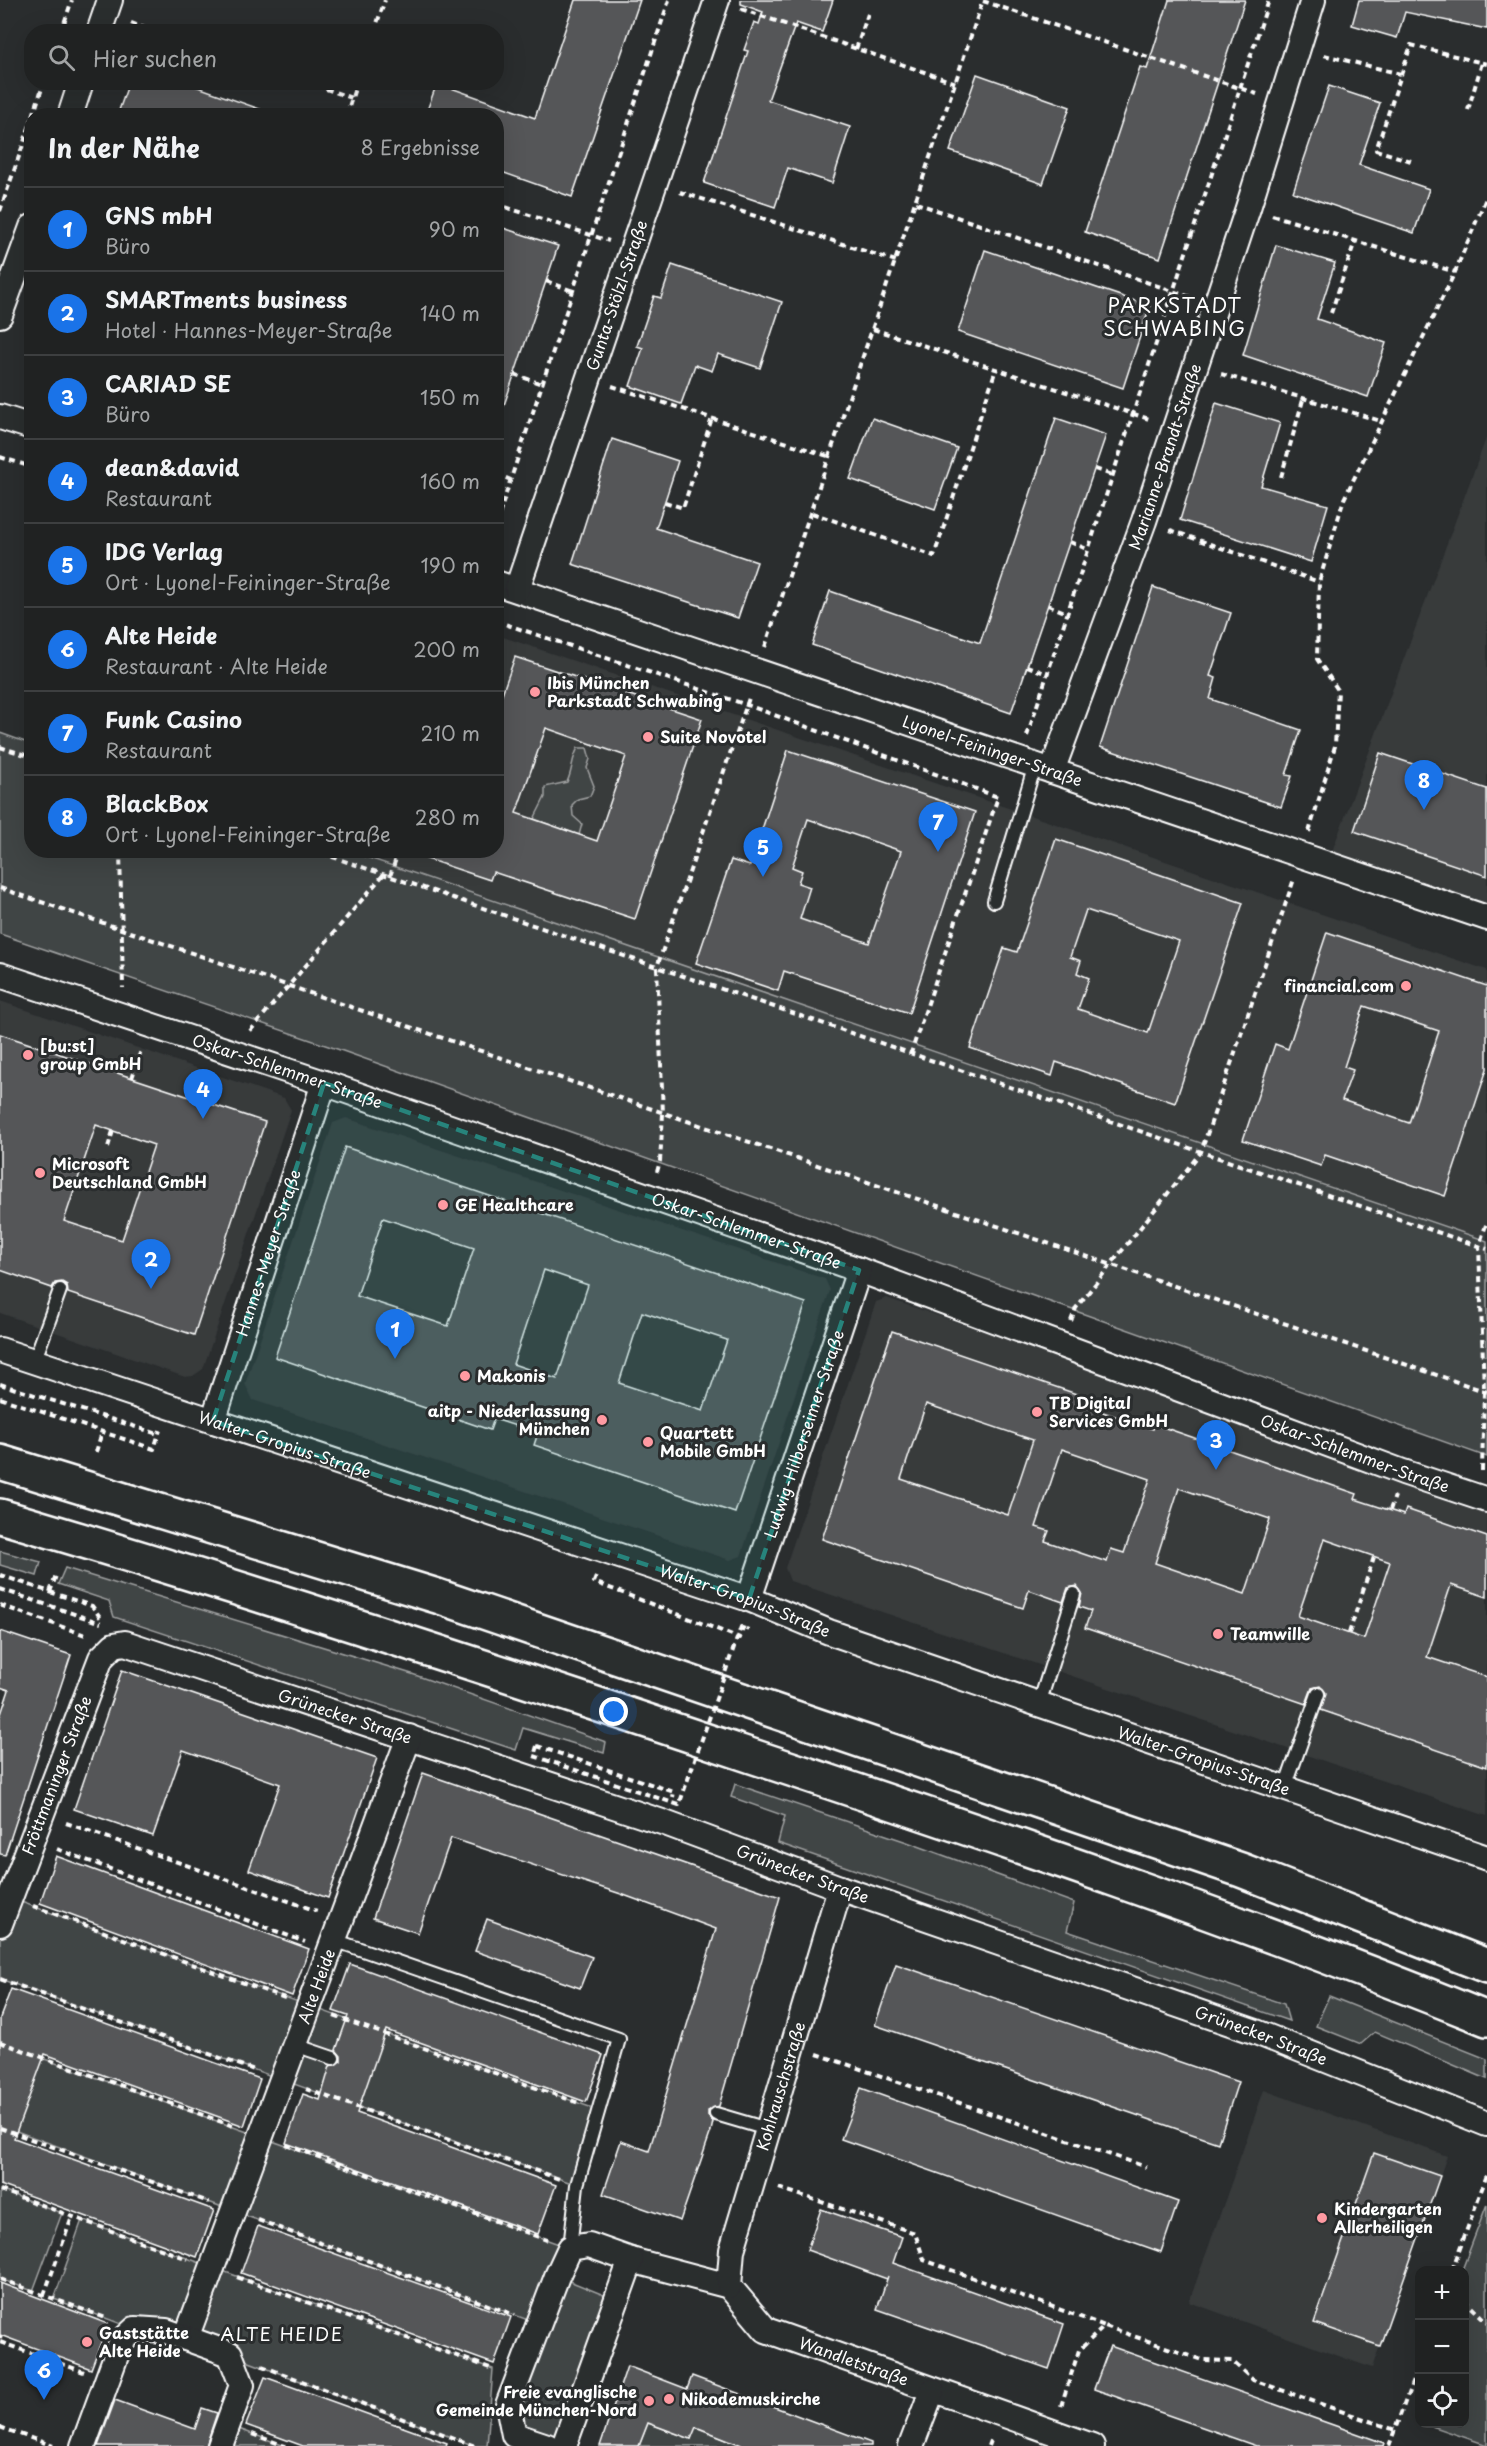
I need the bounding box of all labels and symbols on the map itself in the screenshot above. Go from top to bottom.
street label: Gunta-Stölzl-Straße [579,217,652,374]
district label: PARKSTADT SCHWABING [1103,290,1247,343]
street label: Marianne-Brandt-Straße [1121,360,1207,553]
place label: Ibis München Parkstadt Schwabing [547,670,723,712]
marker: Ibis München Parkstadt Schwabing [528,685,542,699]
street label: Lyonel-Feininger-Straße [900,708,1086,791]
place label: Suite Novotel [660,724,766,748]
marker: Suite Novotel [641,730,655,744]
pin: 8 [1404,760,1444,810]
pin: 7 [918,802,958,852]
pin: 5 [744,828,783,877]
place label: financial.com [1284,973,1394,997]
marker: financial.com [1399,979,1413,993]
street label: Oskar-Schlemmer-Straße [189,1027,386,1114]
place label: [bu:st] group GmbH [40,1033,141,1075]
marker: [bu:st] group GmbH [21,1048,35,1062]
pin: 4 [184,1070,222,1119]
place label: Microsoft Deutschland GmbH [52,1151,207,1193]
marker: Microsoft Deutschland GmbH [33,1166,47,1180]
street label: Hannes-Meyer-Straße [229,1166,306,1339]
street label: Oskar-Schlemmer-Straße [649,1185,845,1274]
place label: GE Healthcare [455,1192,574,1216]
marker: GE Healthcare [436,1198,450,1212]
pin: 2 [132,1240,170,1289]
pin: 1 [376,1310,414,1359]
street label: Ludwig-Hilberseimer-Straße [757,1326,849,1541]
place label: Makonis [477,1363,546,1387]
marker: Makonis [458,1369,472,1383]
place label: TB Digital Services GmbH [1049,1390,1168,1432]
place label: aitp - Niederlassung München [428,1398,590,1440]
street label: Walter-Gropius-Straße [195,1404,375,1484]
marker: TB Digital Services GmbH [1030,1405,1044,1419]
street label: Oskar-Schlemmer-Straße [1257,1407,1453,1498]
marker: aitp - Niederlassung München [595,1413,609,1427]
place label: Quartett Mobile GmbH [660,1420,766,1462]
pin: 3 [1196,1420,1236,1470]
marker: Quartett Mobile GmbH [641,1435,655,1449]
street label: Walter-Gropius-Straße [657,1557,834,1642]
place label: Teamwille [1230,1621,1310,1645]
marker: Teamwille [1211,1627,1225,1641]
street label: Grünecker Straße [275,1682,415,1749]
street label: Fröttmaninger Straße [14,1692,97,1858]
your location [599,1697,628,1726]
street label: Walter-Gropius-Straße [1115,1719,1293,1800]
street label: Grünecker Straße [733,1838,873,1908]
street label: Alte Heide [291,1945,340,2027]
street label: Grünecker Straße [1192,1999,1331,2070]
street label: Kohlrauschstraße [749,2019,810,2153]
place label: Kindergarten Allerheiligen [1334,2196,1442,2238]
marker: Kindergarten Allerheiligen [1315,2211,1329,2225]
place label: Gaststätte Alte Heide [99,2320,189,2362]
district label: ALTE HEIDE [220,2320,344,2347]
street label: Wandletstraße [796,2330,912,2391]
marker: Gaststätte Alte Heide [80,2335,94,2349]
pin: 6 [24,2350,63,2400]
place label: Freie evanglische Gemeinde München-Nord [436,2379,637,2421]
place label: Nikodemuskirche [681,2386,821,2410]
marker: Nikodemuskirche [662,2392,676,2406]
marker: Freie evanglische Gemeinde München-Nord [642,2394,656,2408]

